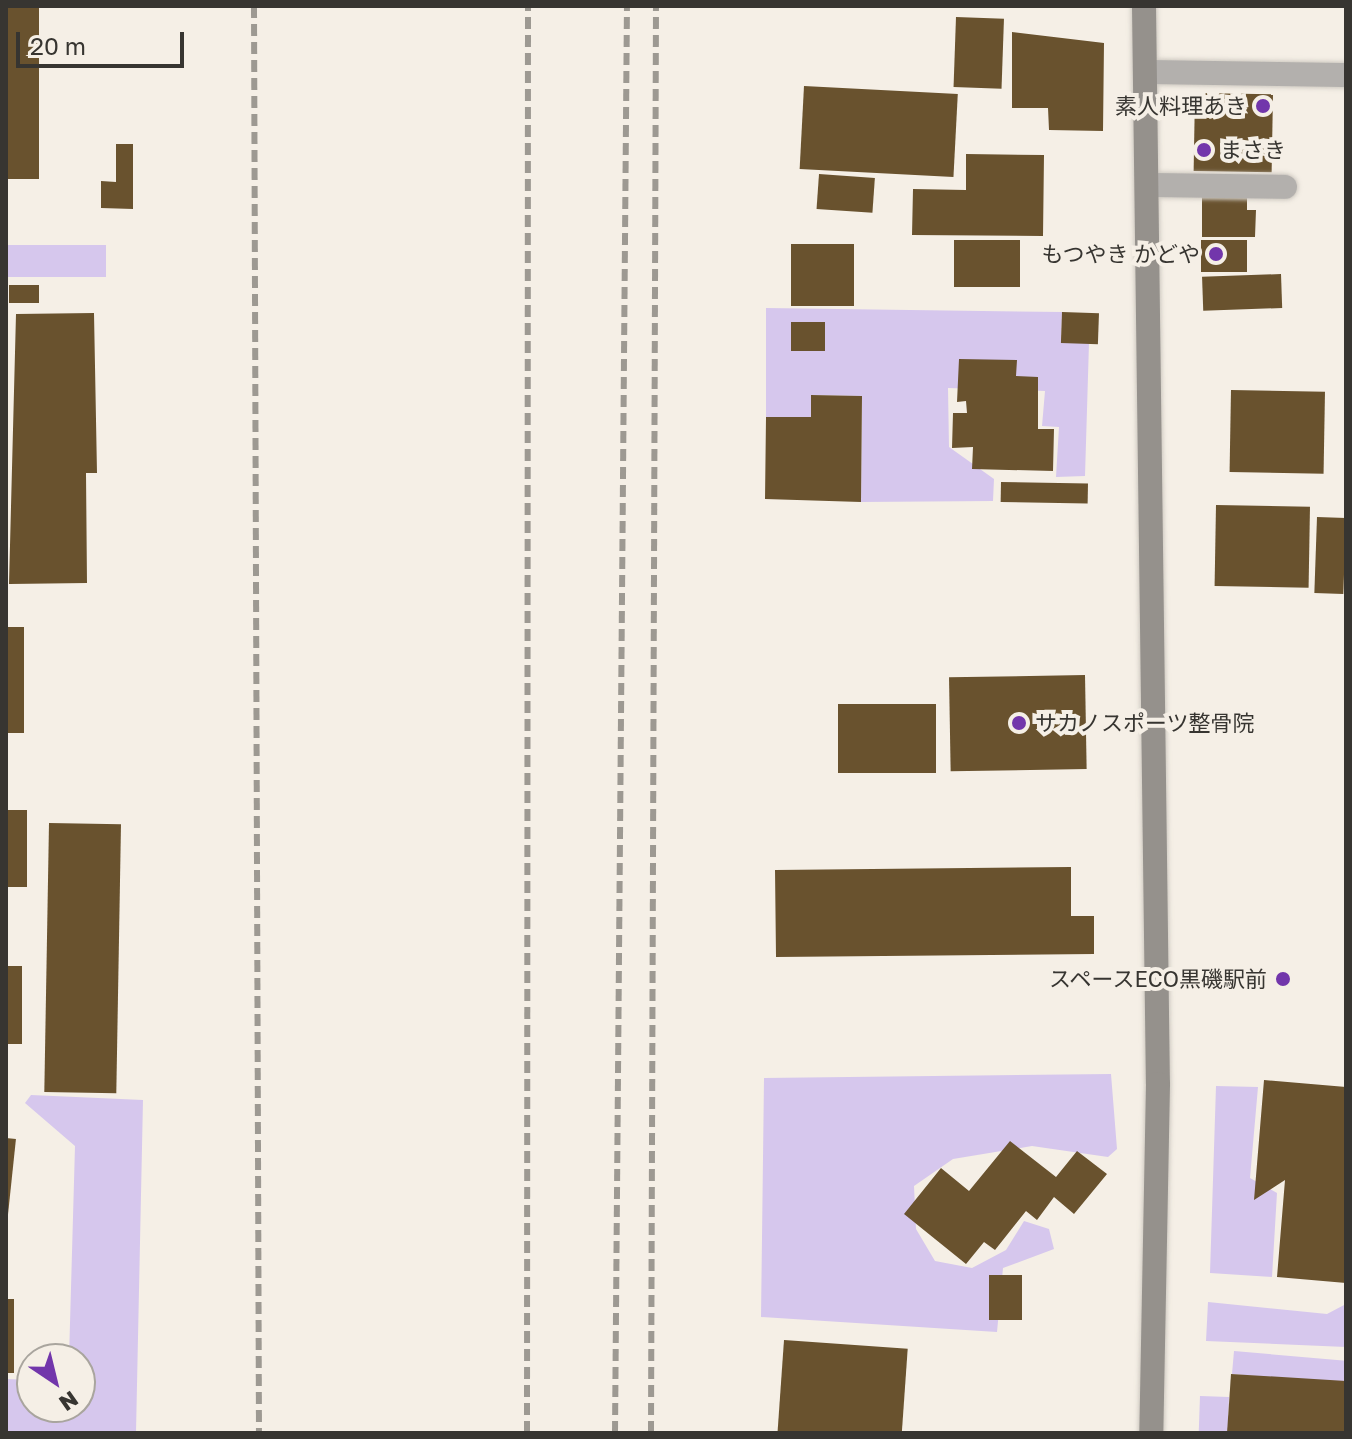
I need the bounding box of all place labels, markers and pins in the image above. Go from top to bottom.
place label: 素人料理あき [1115,93,1247,119]
marker: 素人料理あき [1254,97,1272,115]
place label: まさき [1220,137,1286,163]
marker: まさき [1195,141,1213,159]
place label: もつやき かどや [1041,241,1200,267]
marker: もつやき かどや [1207,245,1225,263]
place label: サカノスポーツ整骨院 [1035,710,1255,736]
marker: サカノスポーツ整骨院 [1010,714,1028,732]
place label: スペースECO黒磯駅前 [1046,966,1267,992]
marker: スペースECO黒磯駅前 [1274,970,1292,988]

